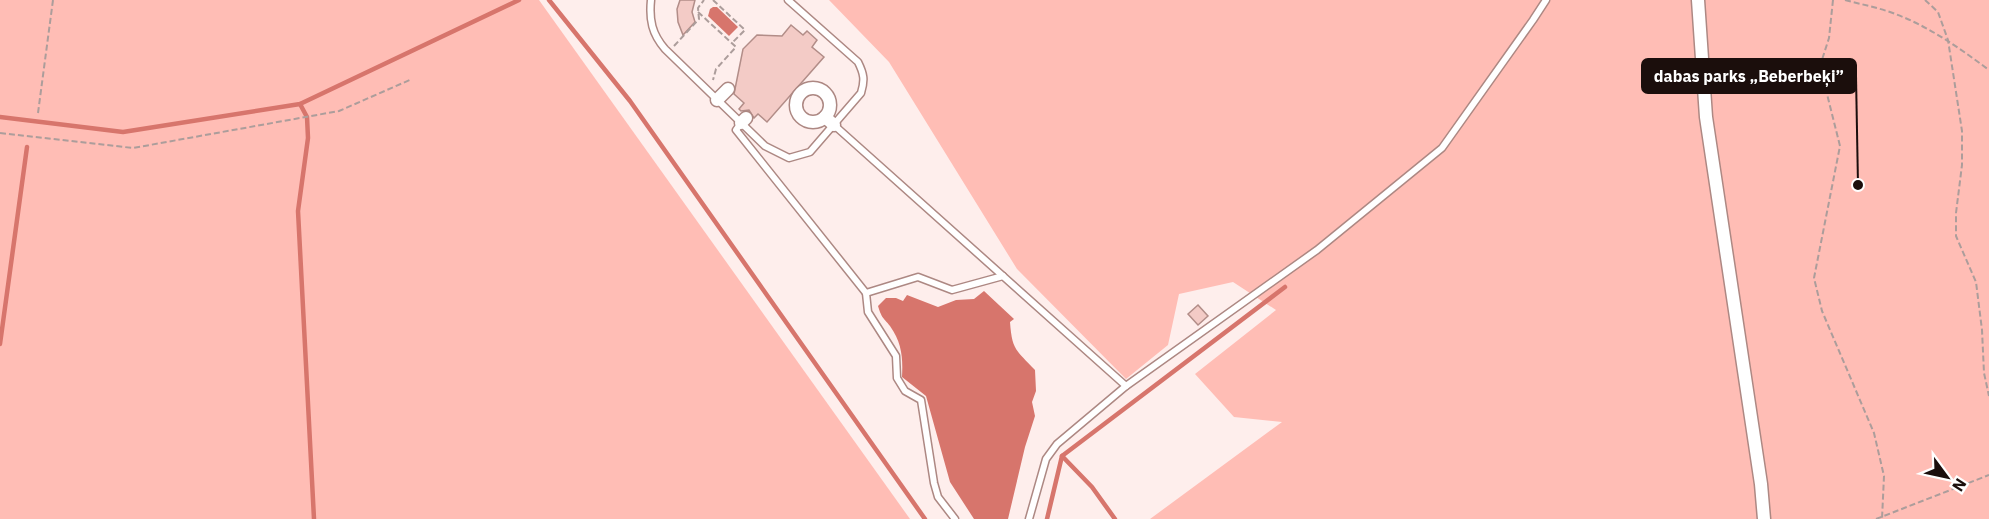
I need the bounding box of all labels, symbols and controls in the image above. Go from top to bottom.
callout: dabas parks „Beberbeķi” [1642,59,1856,93]
text: dabas parks „Beberbeķi” [1654,66,1844,87]
north arrow [1917,447,1977,507]
text: N [1948,475,1971,495]

